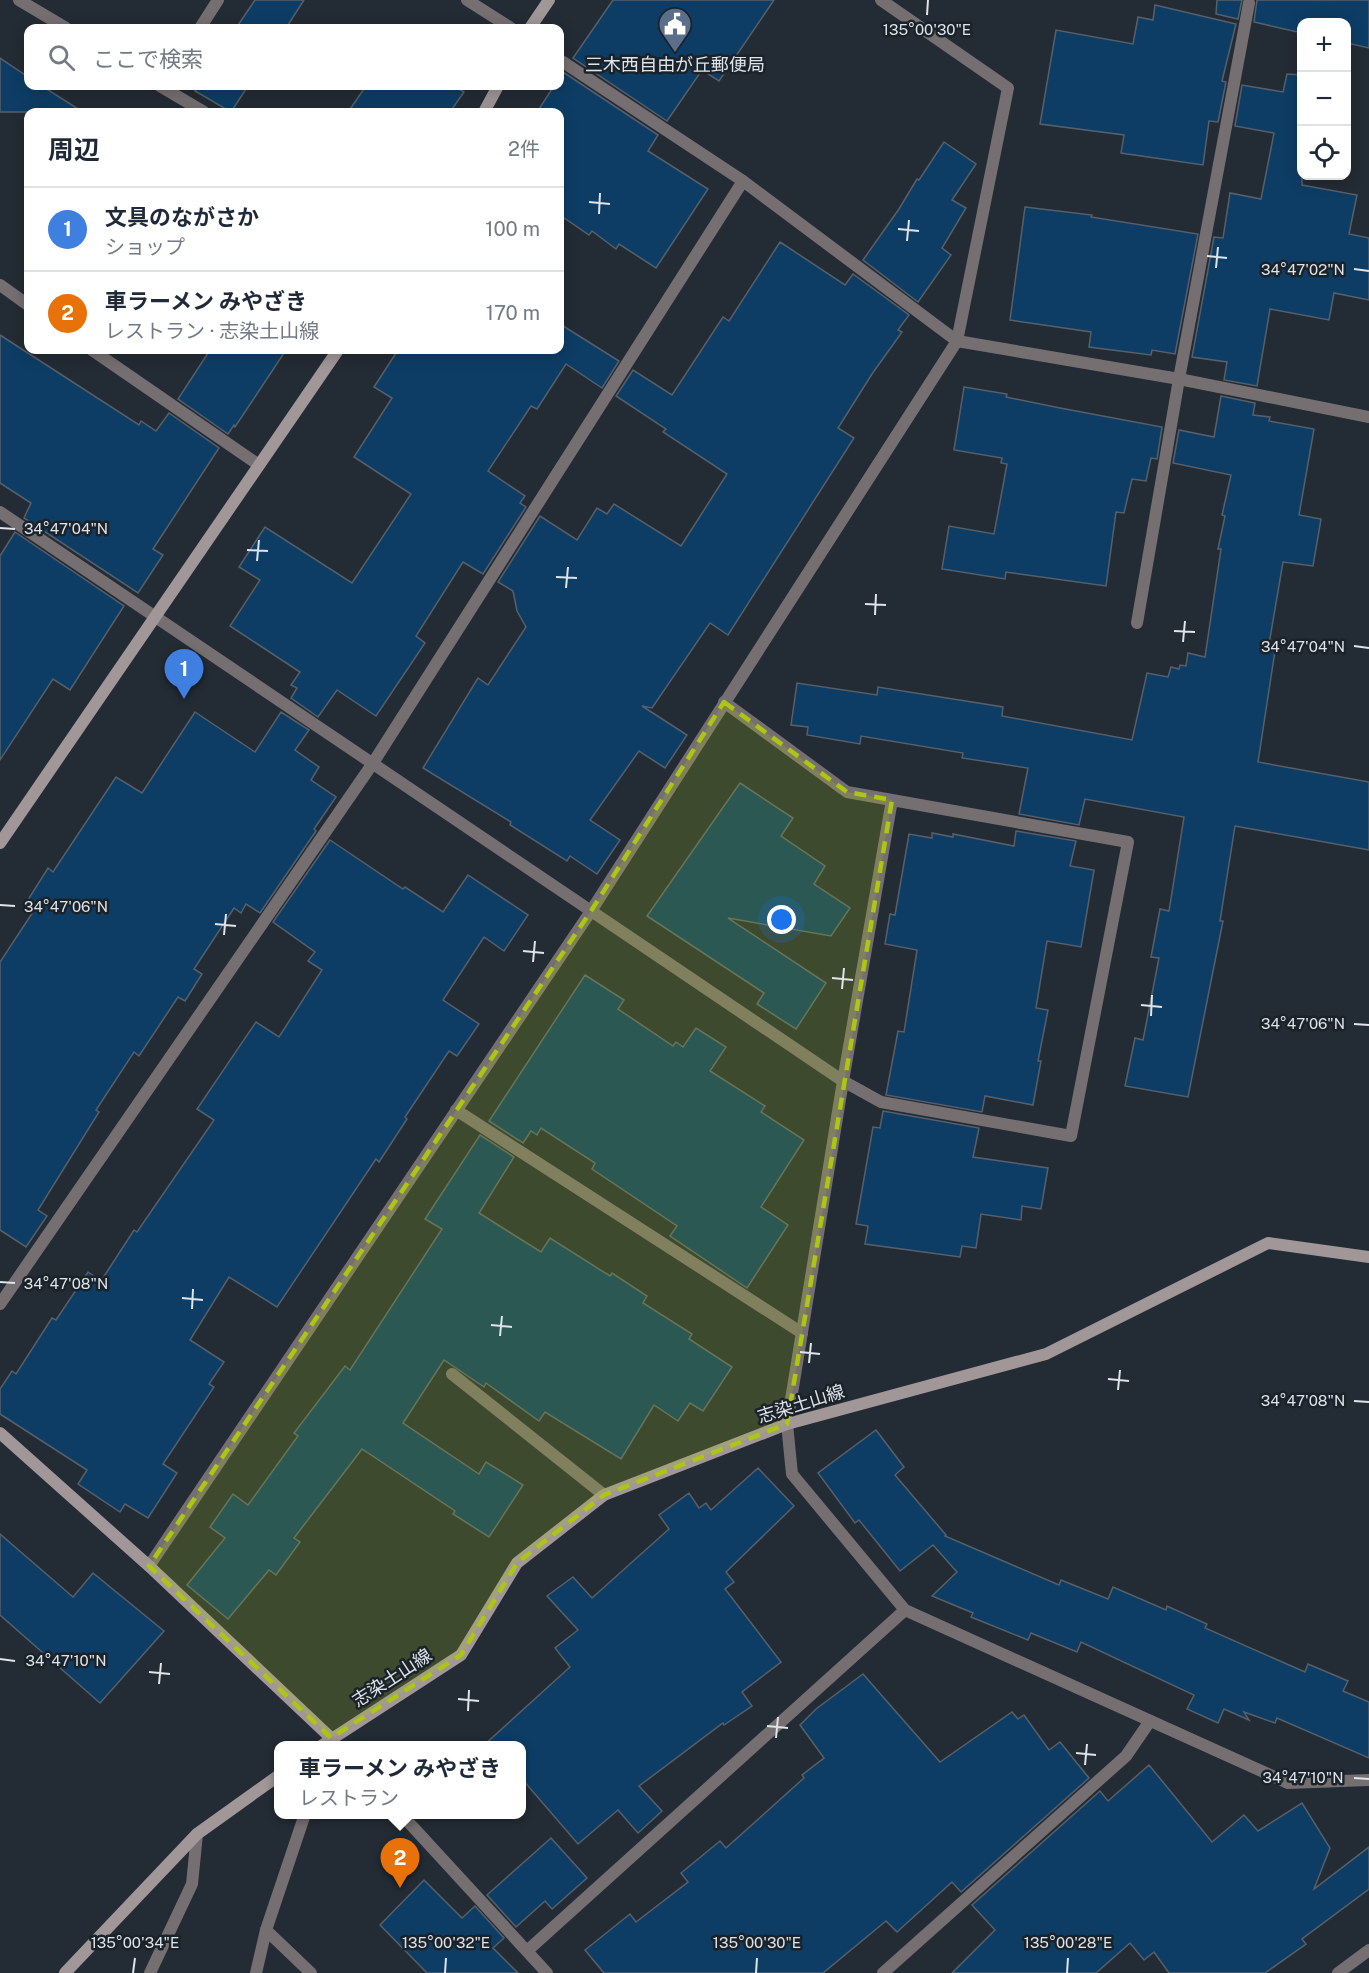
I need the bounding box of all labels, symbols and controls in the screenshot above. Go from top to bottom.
public building icon: 三木西自由が丘郵便局 [657,6,693,53]
map controls [1297,18,1351,180]
button: + [1297,18,1351,72]
text: 135°00'30"E [883,21,971,38]
search box [24,24,564,90]
icon: search [45,41,78,74]
text: ここで検索 [93,46,203,72]
place label: 三木西自由が丘郵便局 [585,54,765,75]
button: − [1297,72,1351,126]
button: locate [1297,126,1351,180]
text: 周辺 [48,134,100,165]
text: 2件 [508,137,540,161]
text: 文具のながさか [105,204,259,230]
text: 1 [63,217,72,241]
text: 100 m [485,217,540,241]
text: ショップ [105,235,185,259]
text: 34°47'02"N [1261,261,1345,278]
text: 車ラーメン みやざき [105,288,307,314]
text: 2 [61,301,74,325]
text: 170 m [486,301,540,325]
text: レストラン · 志染土山線 [105,319,319,343]
text: 34°47'04"N [24,520,108,537]
text: 34°47'04"N [1261,638,1345,655]
pin: 1 [164,650,204,699]
text: 34°47'06"N [24,898,108,915]
your location [767,905,796,934]
text: 34°47'06"N [1261,1015,1345,1032]
text: 34°47'08"N [24,1275,108,1292]
street label: 志染土山線 [755,1380,847,1427]
text: 34°47'08"N [1261,1392,1345,1409]
street label: 志染土山線 [348,1644,435,1711]
text: 34°47'10"N [26,1652,106,1669]
popup [274,1741,526,1819]
text: 車ラーメン みやざき [299,1755,501,1781]
text: 34°47'10"N [1263,1769,1343,1786]
text: レストラン [299,1786,399,1810]
pin: 2 [380,1838,420,1888]
text: 135°00'34"E [91,1934,179,1951]
text: 135°00'32"E [402,1934,490,1951]
text: 135°00'30"E [713,1934,801,1951]
text: 135°00'28"E [1024,1934,1112,1951]

